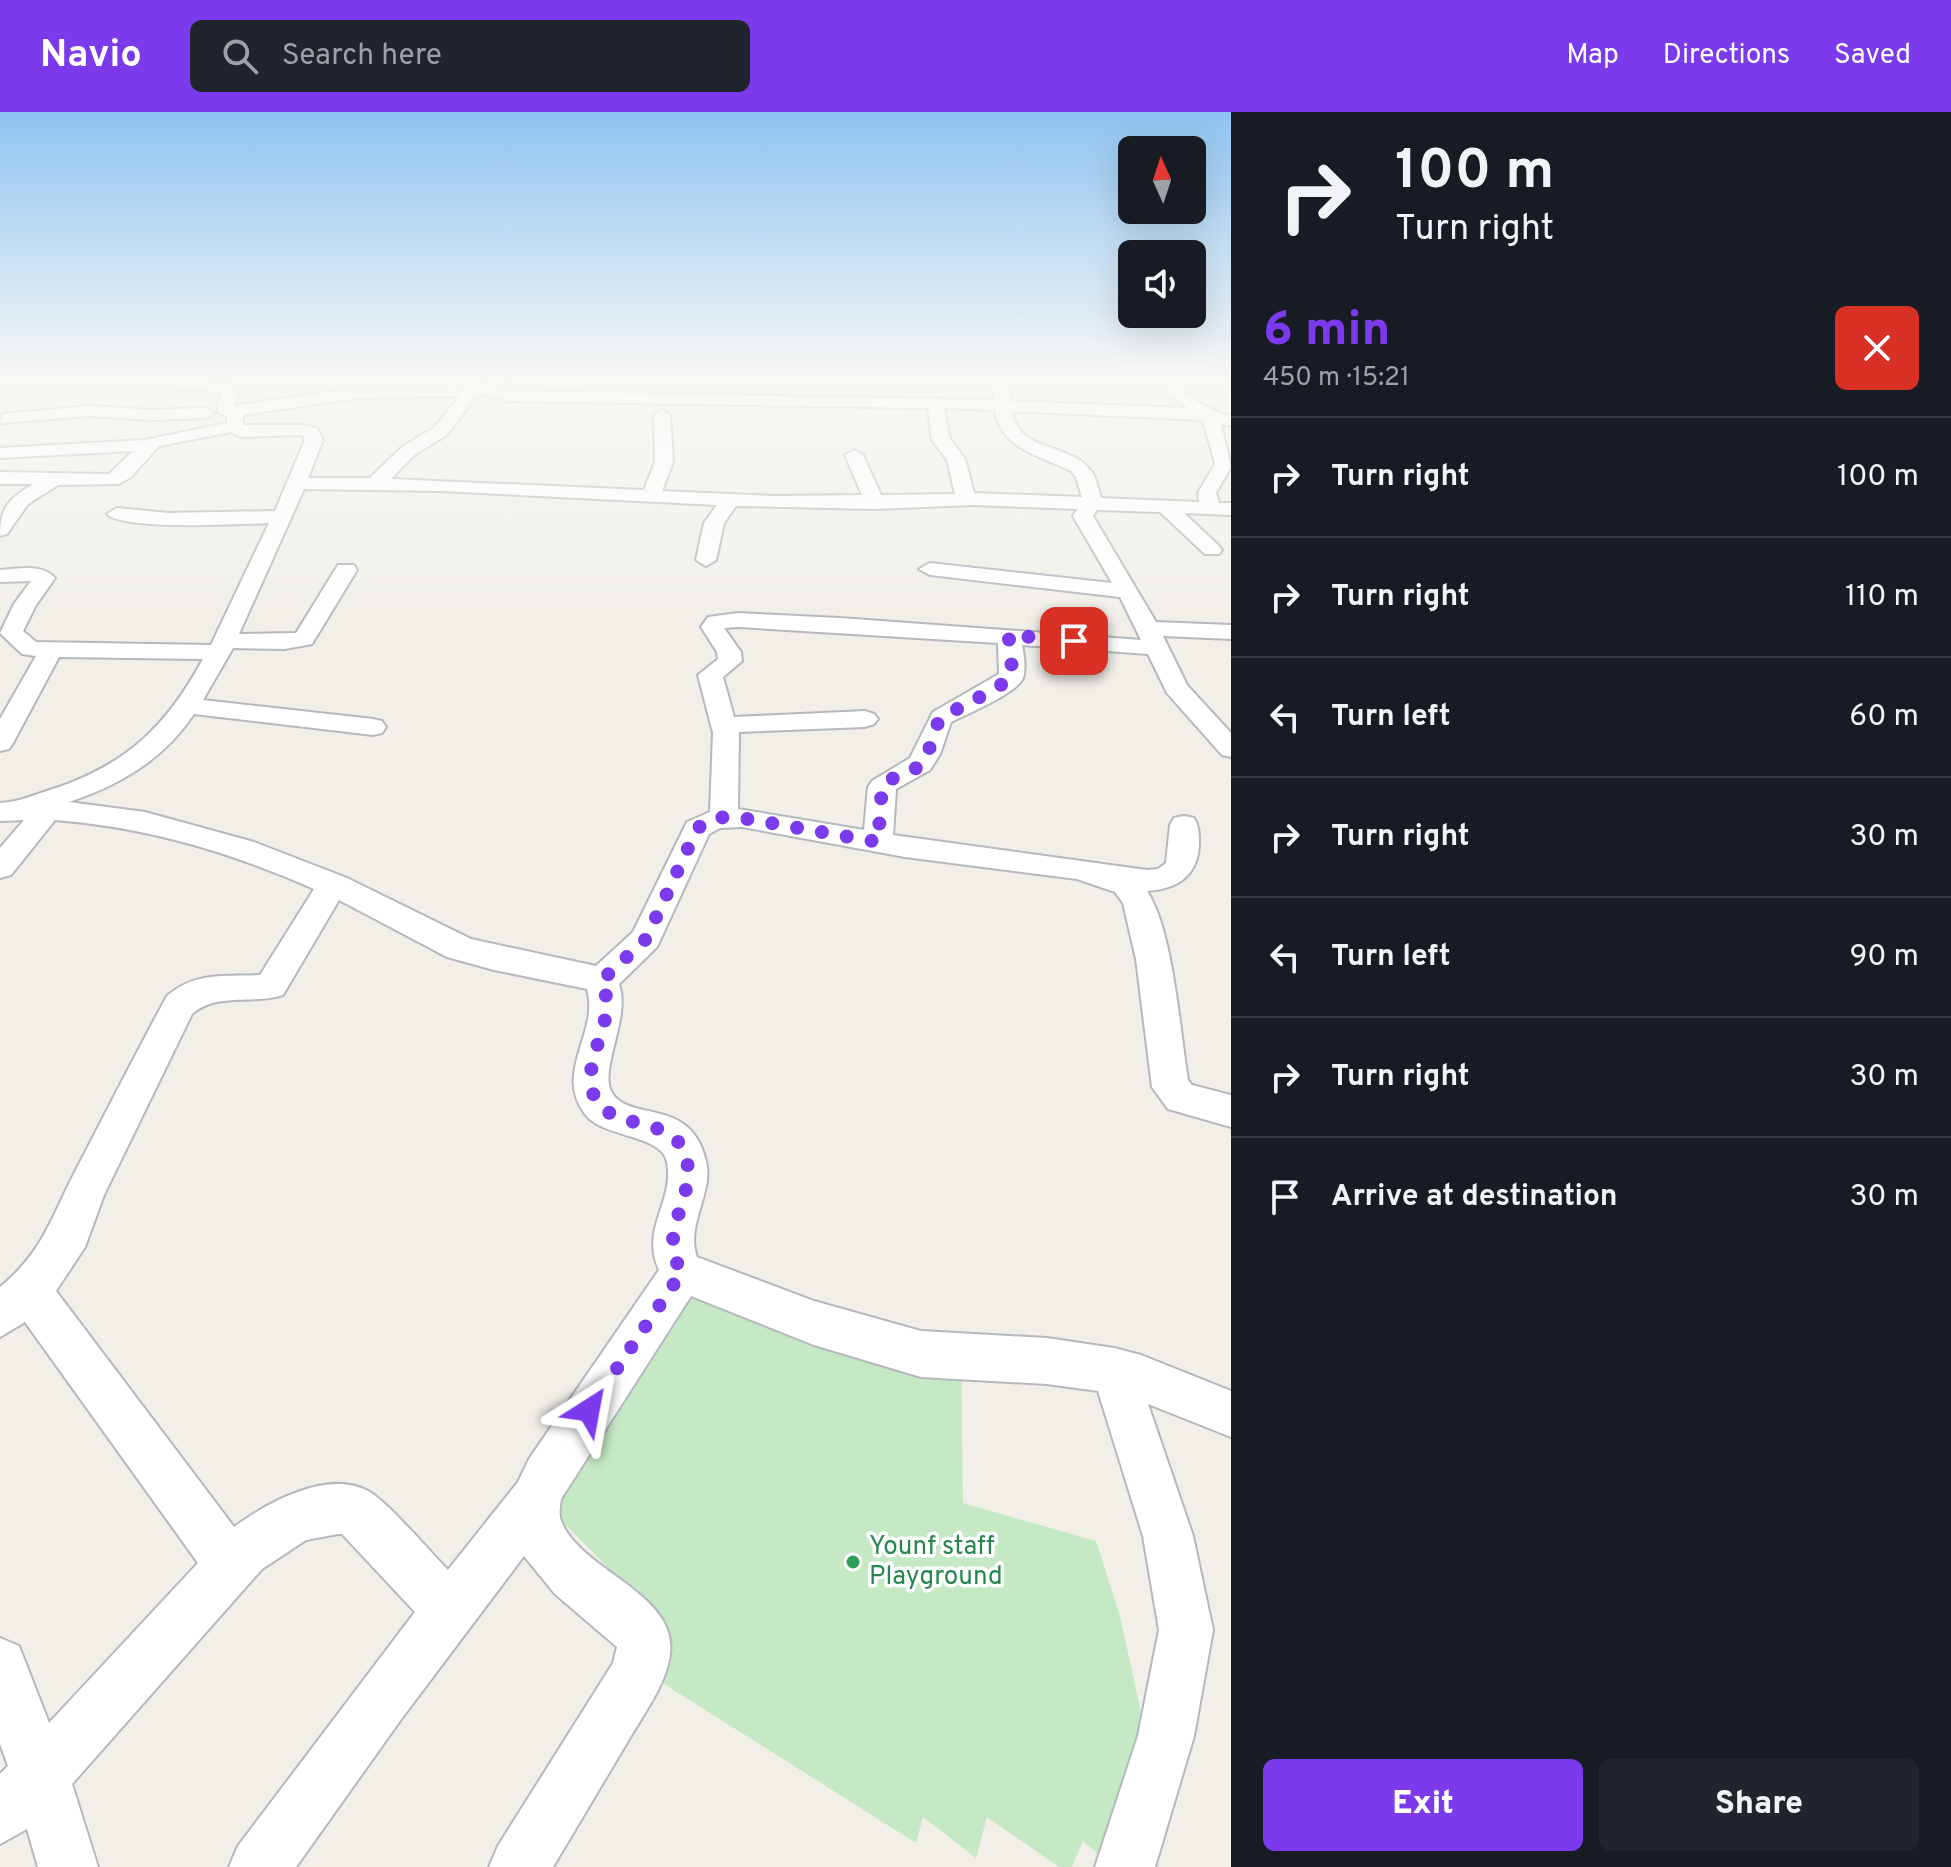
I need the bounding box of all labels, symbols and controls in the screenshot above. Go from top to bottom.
search box [190,20,750,92]
text: Navio [40,32,142,81]
icon: search [218,34,262,78]
text: Search here [282,38,442,75]
text: Map [1566,38,1619,74]
text: Directions [1663,38,1790,74]
text: Saved [1834,38,1911,74]
north arrow [1118,136,1206,224]
map controls [1118,136,1206,328]
text: 100 m [1395,138,1554,208]
icon: right [1263,144,1367,248]
text: Turn right [1395,207,1554,253]
button: sound [1118,240,1206,328]
text: 6 min [1263,302,1390,362]
button: close [1835,306,1919,390]
text: 450 m · 15:21 [1263,362,1410,395]
icon: right [1263,455,1307,499]
text: Turn right [1331,459,1469,496]
text: 100 m [1837,459,1919,496]
icon: right [1263,575,1307,619]
text: Turn right [1331,579,1469,616]
text: 110 m [1845,579,1919,616]
pin [1040,607,1108,675]
icon: arrive [1052,619,1096,663]
icon: left [1263,695,1307,739]
text: Turn left [1331,699,1451,736]
text: 60 m [1849,699,1919,736]
icon: right [1263,815,1307,859]
text: Turn right [1331,819,1469,856]
text: 30 m [1850,819,1919,856]
icon: left [1263,935,1307,979]
text: Turn left [1331,939,1451,976]
text: 90 m [1850,939,1919,976]
icon: right [1263,1055,1307,1099]
text: Turn right [1331,1059,1469,1096]
text: 30 m [1850,1059,1919,1096]
icon: arrive [1263,1175,1307,1219]
text: Arrive at destination [1331,1179,1617,1216]
text: 30 m [1850,1179,1919,1216]
position arrow [547,1368,631,1452]
place label: Younf staff Playground [869,1531,1003,1594]
marker: Younf staff Playground [844,1553,862,1571]
button: Exit [1263,1759,1583,1851]
button: Share [1599,1759,1919,1851]

